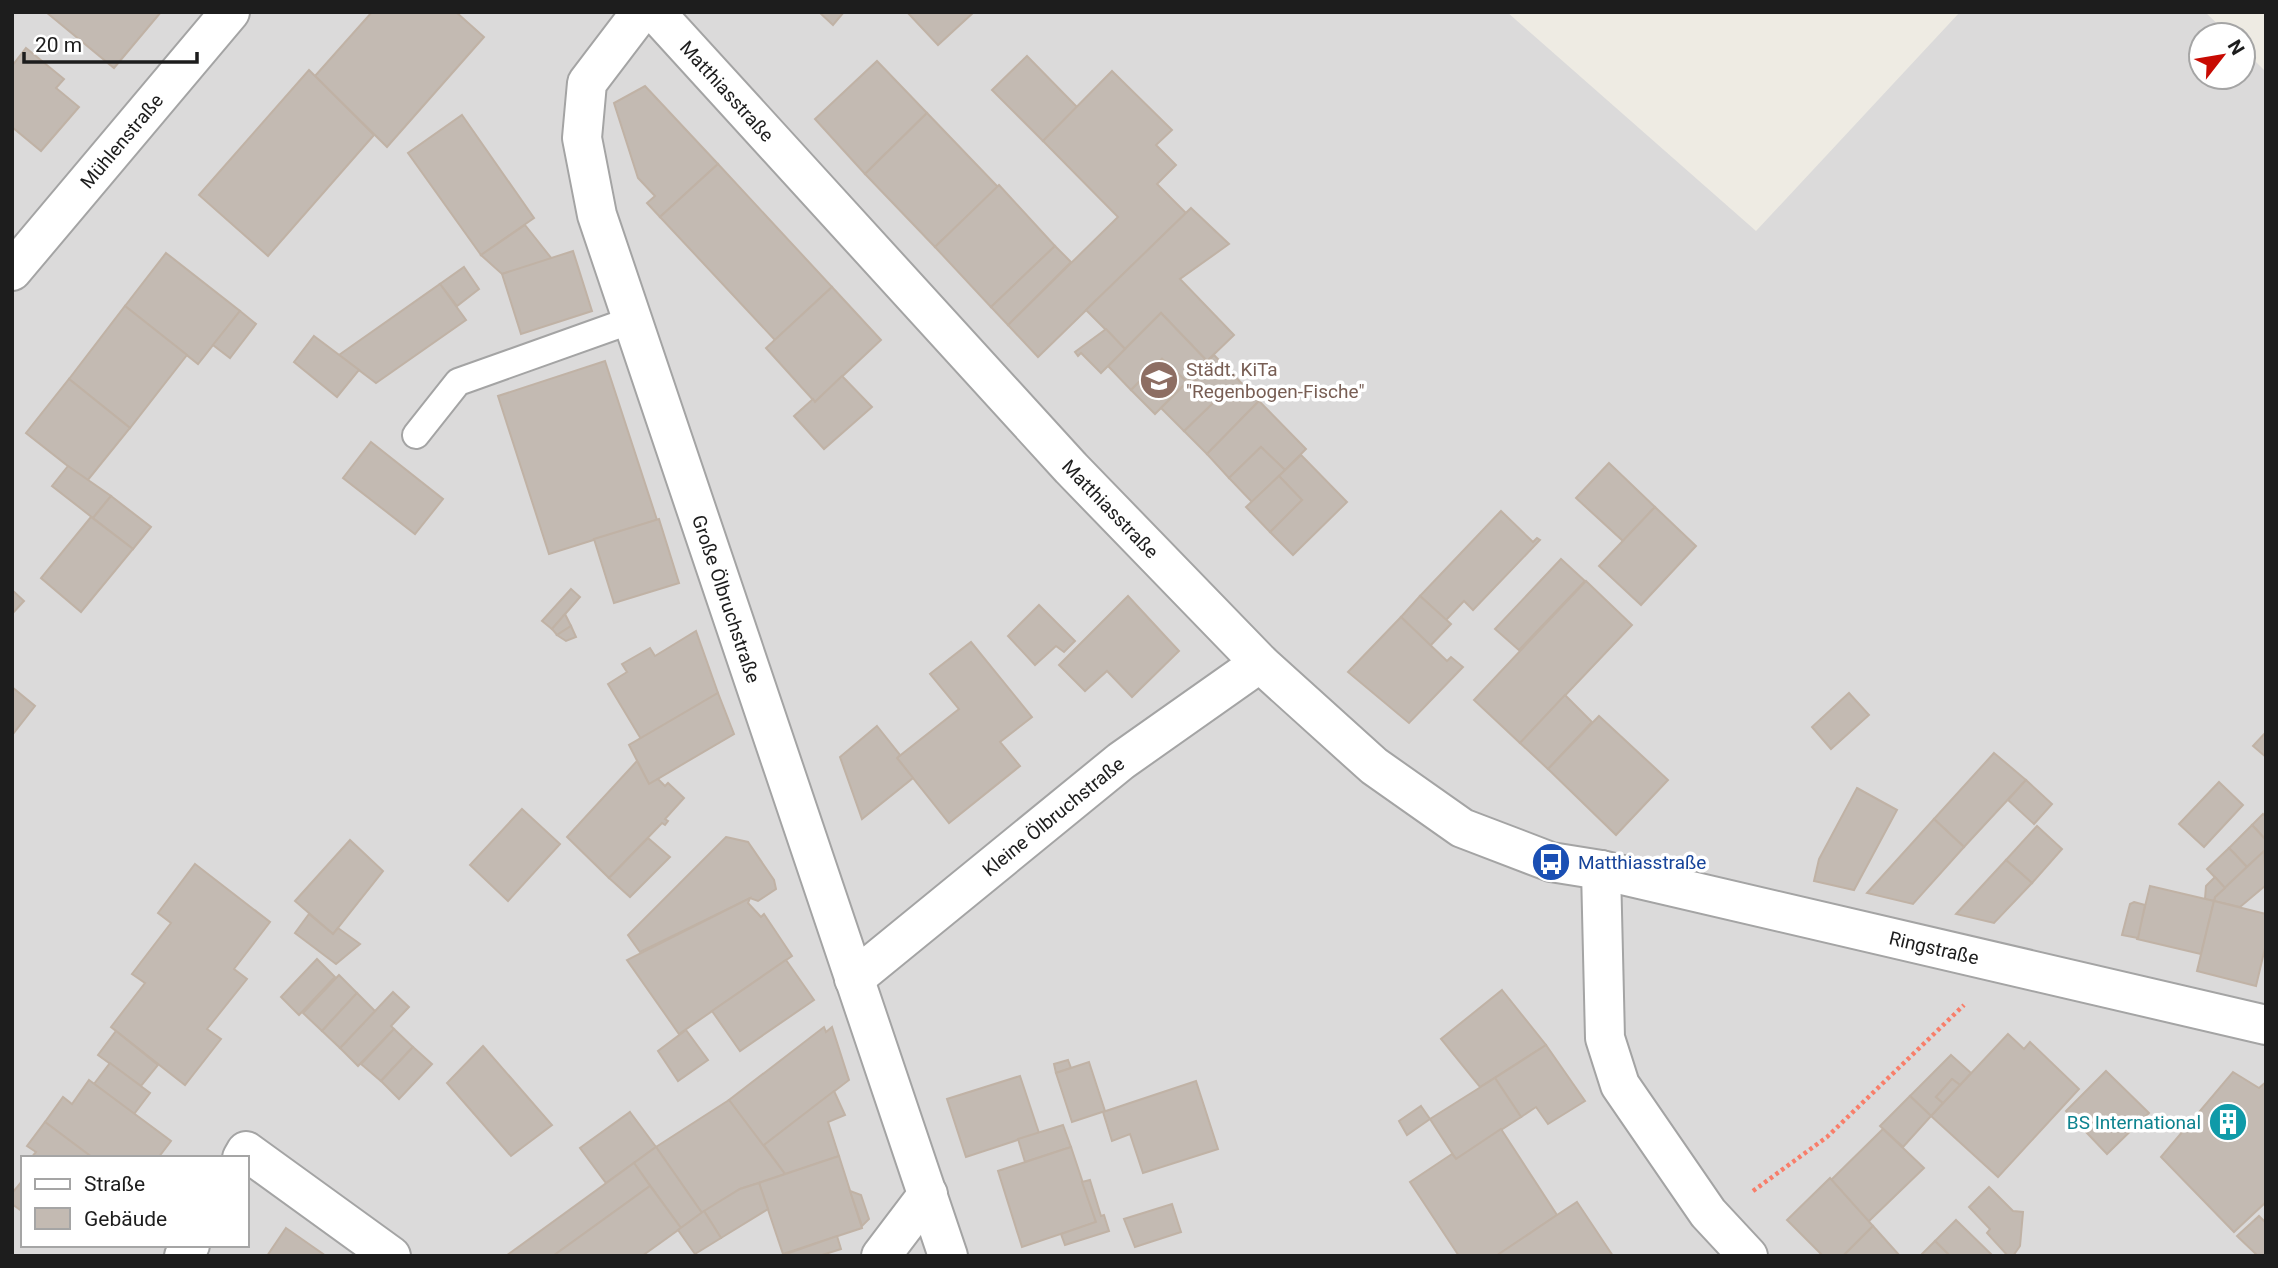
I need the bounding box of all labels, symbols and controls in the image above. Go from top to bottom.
scale bar [24,21,198,65]
north arrow [2187,21,2257,91]
text: 20 m [35,33,82,57]
street label: Matthiasstraße [675,36,779,146]
text: N [2223,36,2249,59]
street label: Mühlenstraße [75,89,168,193]
place label: Städt. KiTa "Regenbogen-Fische" [1186,358,1364,403]
school or university icon: Städt. KiTa "Regenbogen-Fische" [1138,359,1180,401]
street label: Matthiasstraße [1058,455,1163,563]
street label: Große Ölbruchstraße [687,512,765,686]
street label: Kleine Ölbruchstraße [978,752,1129,881]
bus stop icon: Matthiasstraße [1530,841,1572,883]
place label: Matthiasstraße [1578,851,1706,874]
street label: Ringstraße [1887,926,1981,969]
building icon: BS International [2207,1101,2249,1143]
place label: BS International [2067,1111,2201,1134]
legend [21,1156,248,1247]
text: Straße [84,1172,145,1196]
text: Gebäude [84,1207,167,1231]

